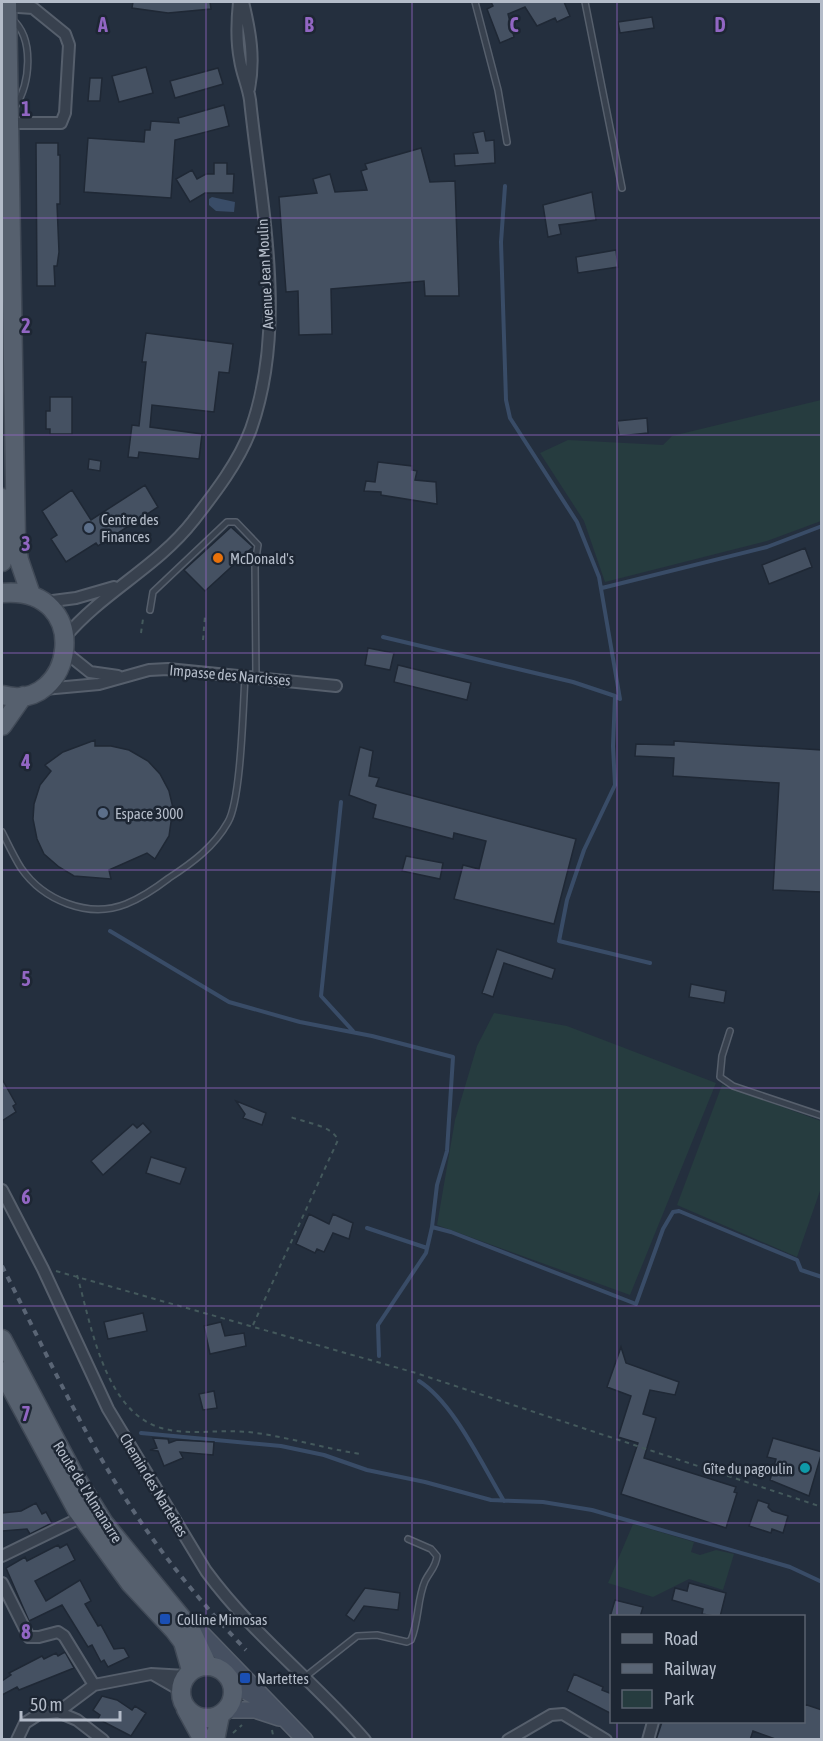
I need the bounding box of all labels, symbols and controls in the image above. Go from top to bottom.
text: A [97,13,108,36]
text: B [304,13,314,36]
text: C [510,13,519,36]
text: D [714,13,726,36]
text: 1 [21,97,31,120]
street label: Avenue Jean Moulin [254,218,276,330]
text: 2 [21,314,31,337]
place label: Centre des Finances [101,511,159,545]
marker: Centre des Finances [82,521,96,535]
text: 3 [21,532,31,555]
place label: McDonald's [230,550,294,567]
marker: McDonald's [211,551,225,565]
street label: Impasse des Narcisses [169,661,291,689]
text: 4 [20,750,31,773]
place label: Espace 3000 [115,805,183,822]
marker: Espace 3000 [96,806,110,820]
text: 5 [21,967,31,990]
text: 6 [21,1185,31,1208]
text: 7 [21,1402,31,1425]
street label: Chemin des Nartettes [116,1430,192,1540]
street label: Route de l'Almanarre [50,1438,126,1546]
place label: Gîte du pagoulin [703,1460,793,1477]
marker: Gîte du pagoulin [798,1461,812,1475]
place label: Colline Mimosas [177,1611,267,1628]
marker: Colline Mimosas [158,1612,172,1626]
legend [610,1615,805,1723]
text: 8 [21,1620,31,1643]
text: Road [664,1628,698,1649]
text: Railway [664,1658,716,1679]
place label: Nartettes [257,1670,309,1687]
marker: Nartettes [238,1671,252,1685]
scale bar [21,1684,120,1722]
text: Park [664,1688,694,1709]
text: 50 m [30,1694,62,1715]

